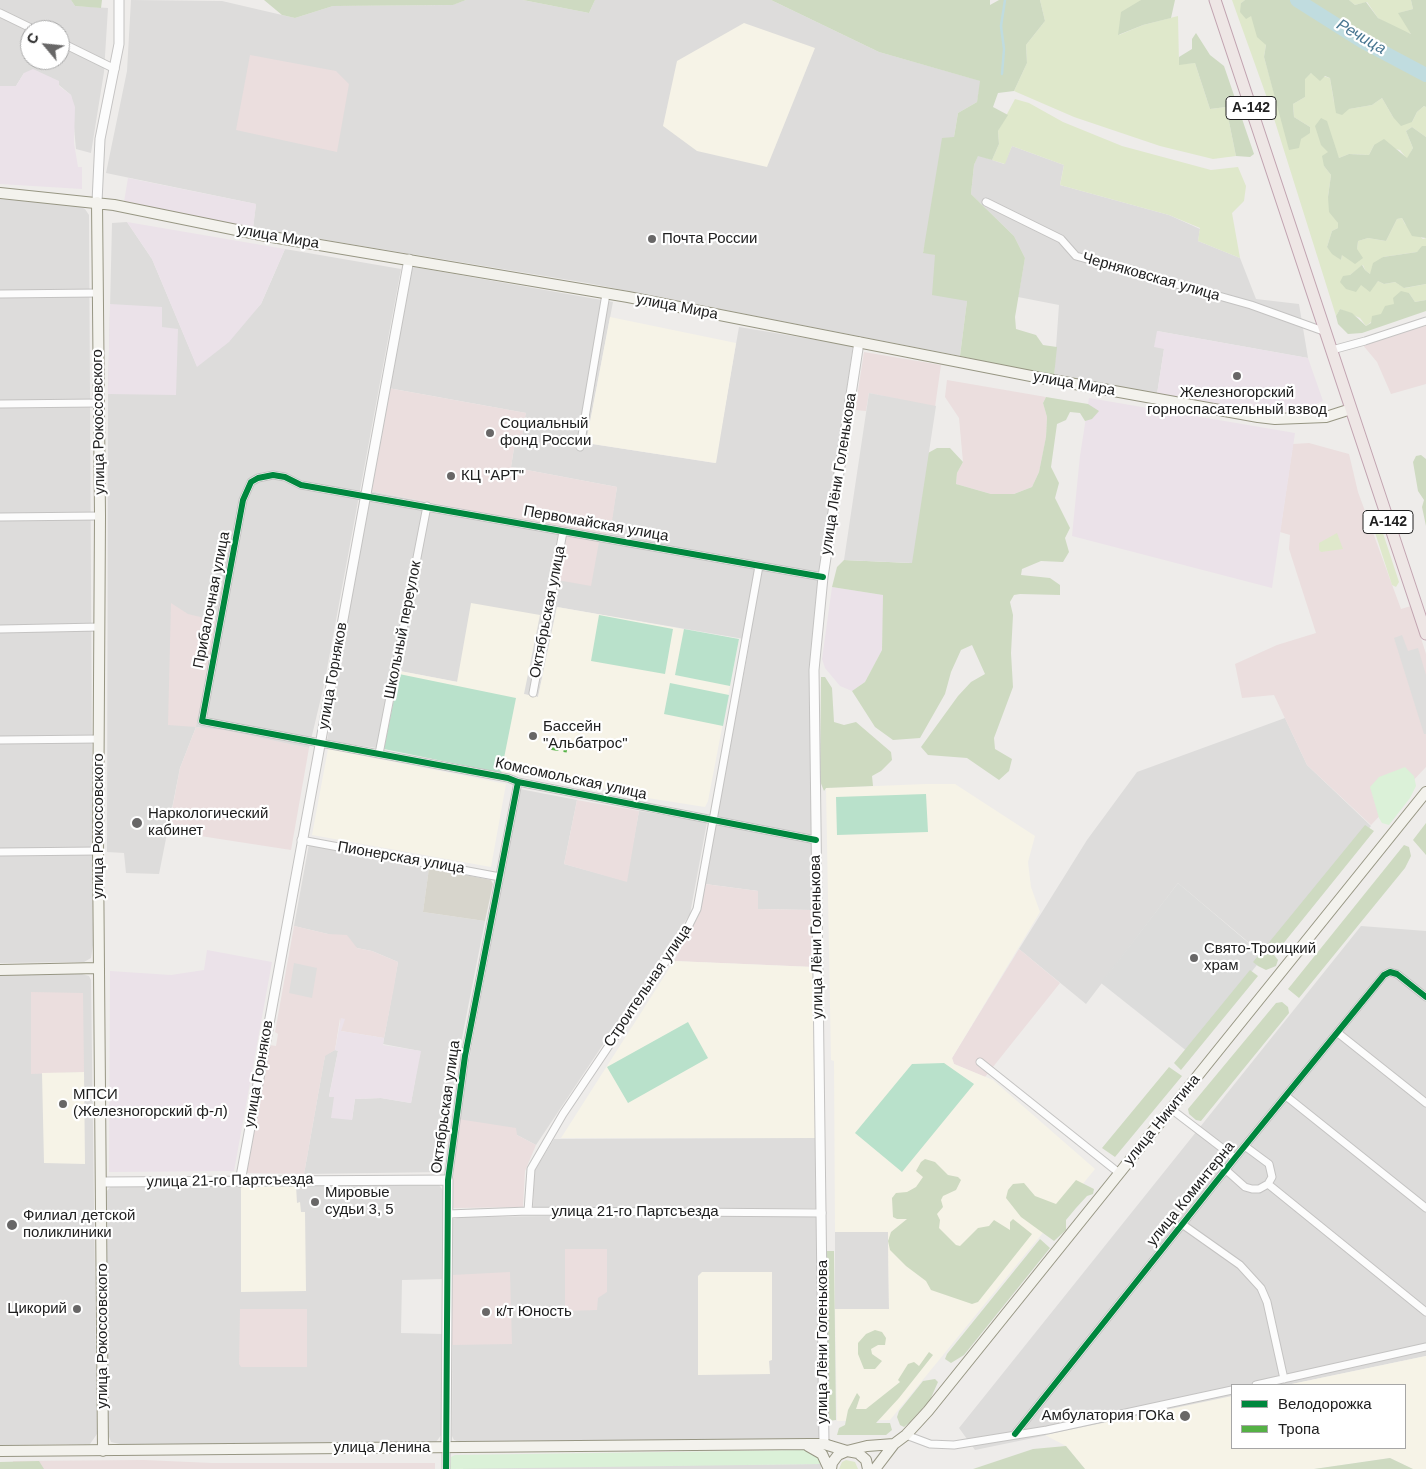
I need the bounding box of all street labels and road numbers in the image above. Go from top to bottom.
road number: А-142 [1226,96,1276,120]
street label: улица Мира [236,221,320,253]
street label: Черняковская улица [1080,249,1222,305]
street label: улица Мира [635,290,719,324]
street label: улица Рокоссовского [89,349,109,495]
street label: улица Мира [1032,368,1116,400]
street label: улица Лёни Голенькова [817,392,861,556]
street label: Первомайская улица [522,502,670,546]
road number: А-142 [1363,511,1413,534]
street label: Прибалочная улица [190,530,234,670]
street label: Октябрьская улица [526,544,570,680]
street label: Школьный переулок [381,559,425,701]
street label: улица Горняков [315,621,351,731]
street label: улица Рокоссовского [90,753,108,899]
street label: Комсомольская улица [494,754,648,804]
street label: Пионерская улица [336,838,466,878]
street label: улица Лёни Голенькова [807,855,827,1019]
street label: Строительная улица [600,921,696,1051]
street label: улица Горняков [241,1019,277,1129]
street label: Октябрьская улица [428,1039,464,1175]
street label: улица Никитина [1120,1071,1204,1169]
street label: улица Коминтерна [1143,1138,1239,1250]
street label: улица 21-го Партсъезда [146,1171,314,1191]
street label: улица 21-го Партсъезда [551,1203,719,1221]
street label: улица Лёни Голенькова [814,1260,832,1424]
street label: улица Рокоссовского [94,1263,112,1409]
street label: улица Ленина [334,1439,430,1457]

